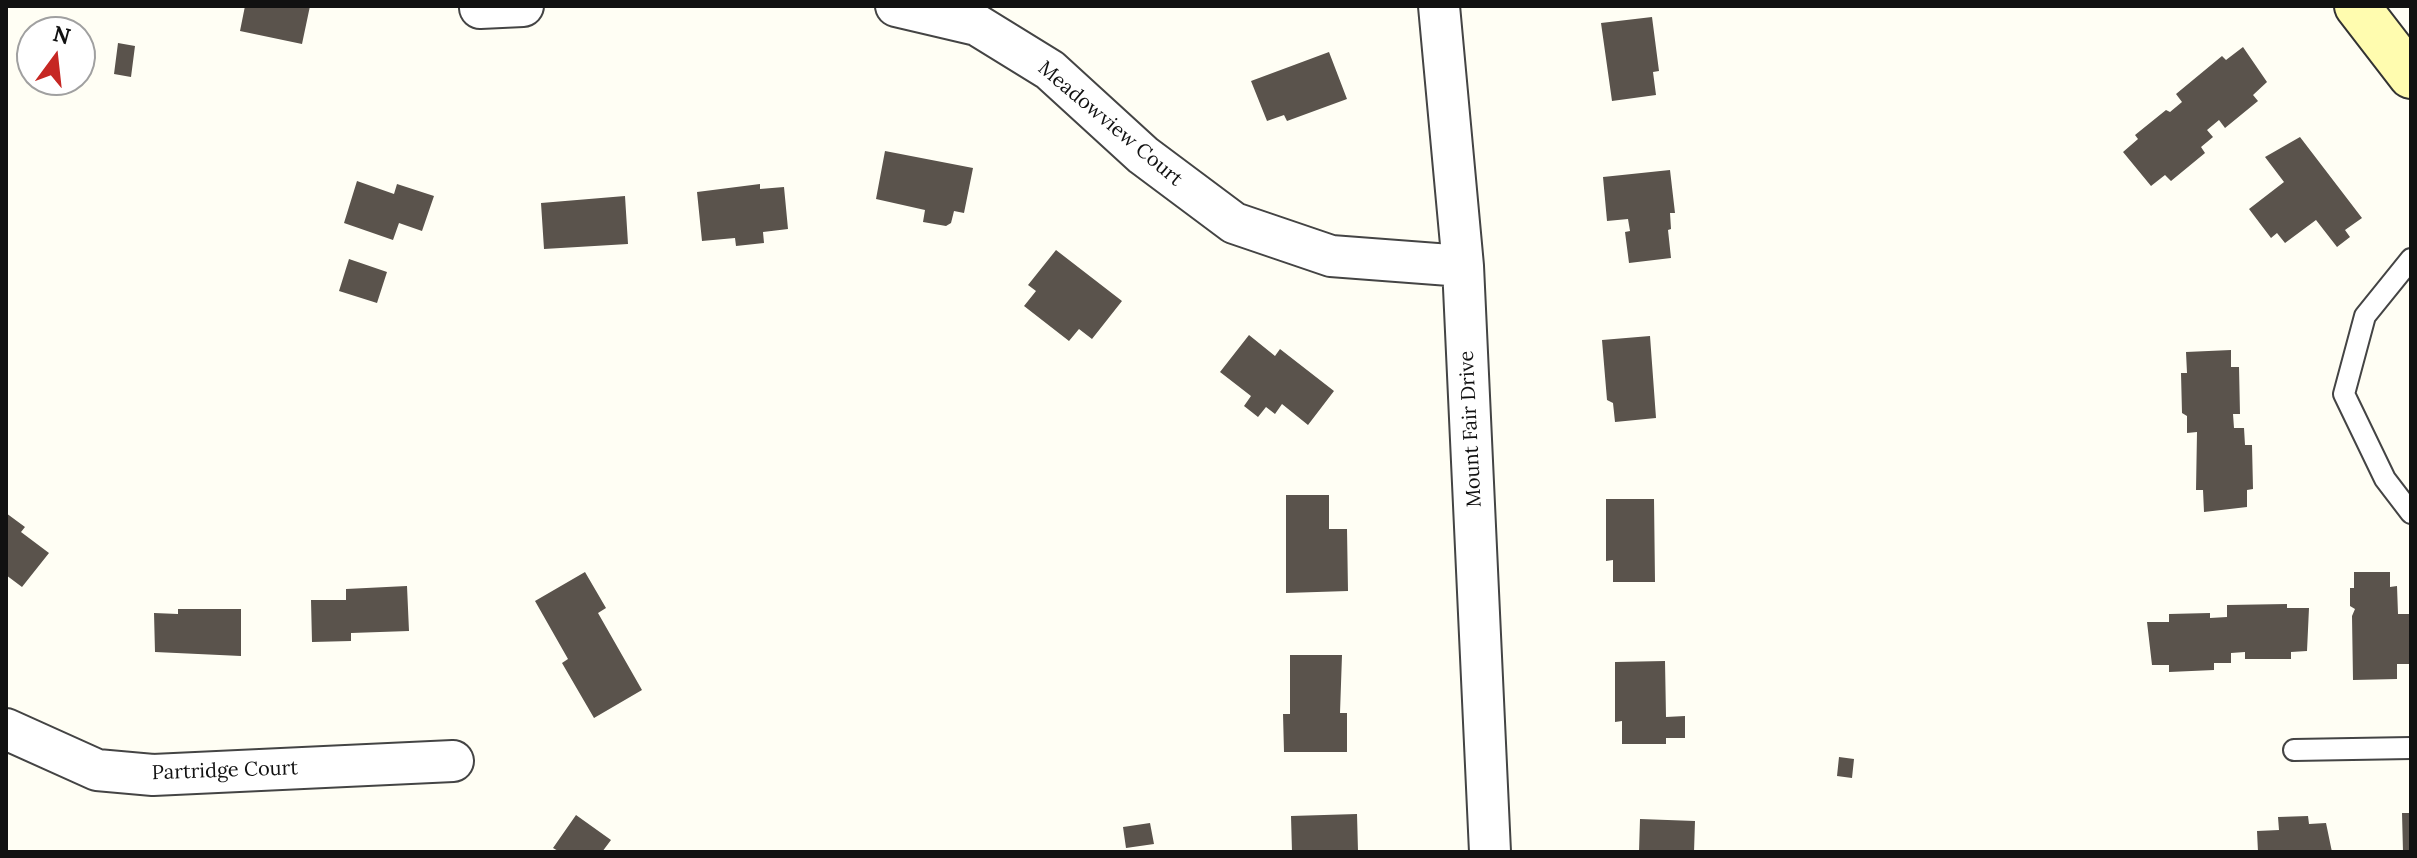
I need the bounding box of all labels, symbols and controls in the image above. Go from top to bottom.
north arrow [16,16,96,96]
text: N [50,19,74,50]
street label: Meadowview Court [1033,57,1187,191]
street label: Mount Fair Drive [1455,350,1487,508]
street label: Partridge Court [151,756,299,786]

